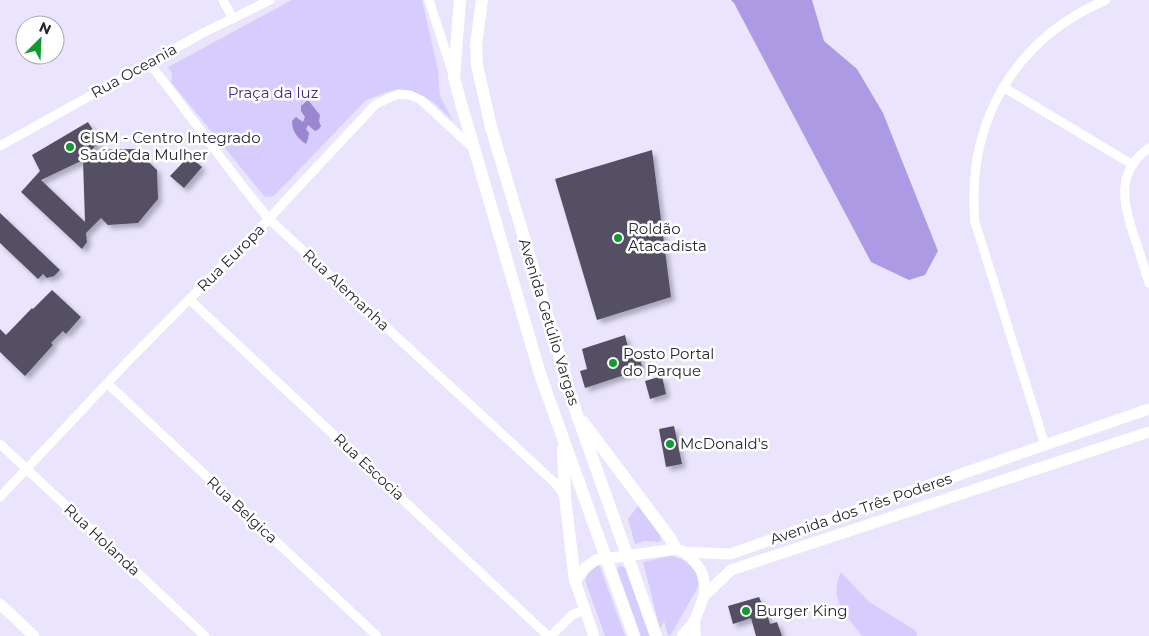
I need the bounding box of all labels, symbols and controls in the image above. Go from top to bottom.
north arrow [15,15,65,65]
text: N [36,18,54,39]
street label: Rua Oceania [87,39,180,102]
park label: Praça da luz [228,83,319,102]
place label: CISM - Centro Integrado Saúde da Mulher [80,128,261,164]
marker: CISM - Centro Integrado Saúde da Mulher [64,141,76,153]
place label: Roldão Atacadista [628,219,707,255]
street label: Rua Europa [193,220,268,295]
marker: Roldão Atacadista [612,232,624,244]
street label: Avenida Getúlio Vargas [515,236,584,408]
street label: Rua Alemanha [299,245,394,335]
place label: Posto Portal do Parque [623,344,714,380]
marker: Posto Portal do Parque [607,357,619,369]
street label: Rua Escocia [330,429,409,504]
place label: McDonald's [680,434,768,453]
marker: McDonald's [664,438,676,450]
street label: Avenida dos Três Poderes [767,468,954,549]
street label: Rua Belgica [203,472,282,547]
street label: Rua Holanda [60,499,144,580]
place label: Burger King [756,601,848,620]
marker: Burger King [740,605,752,617]

